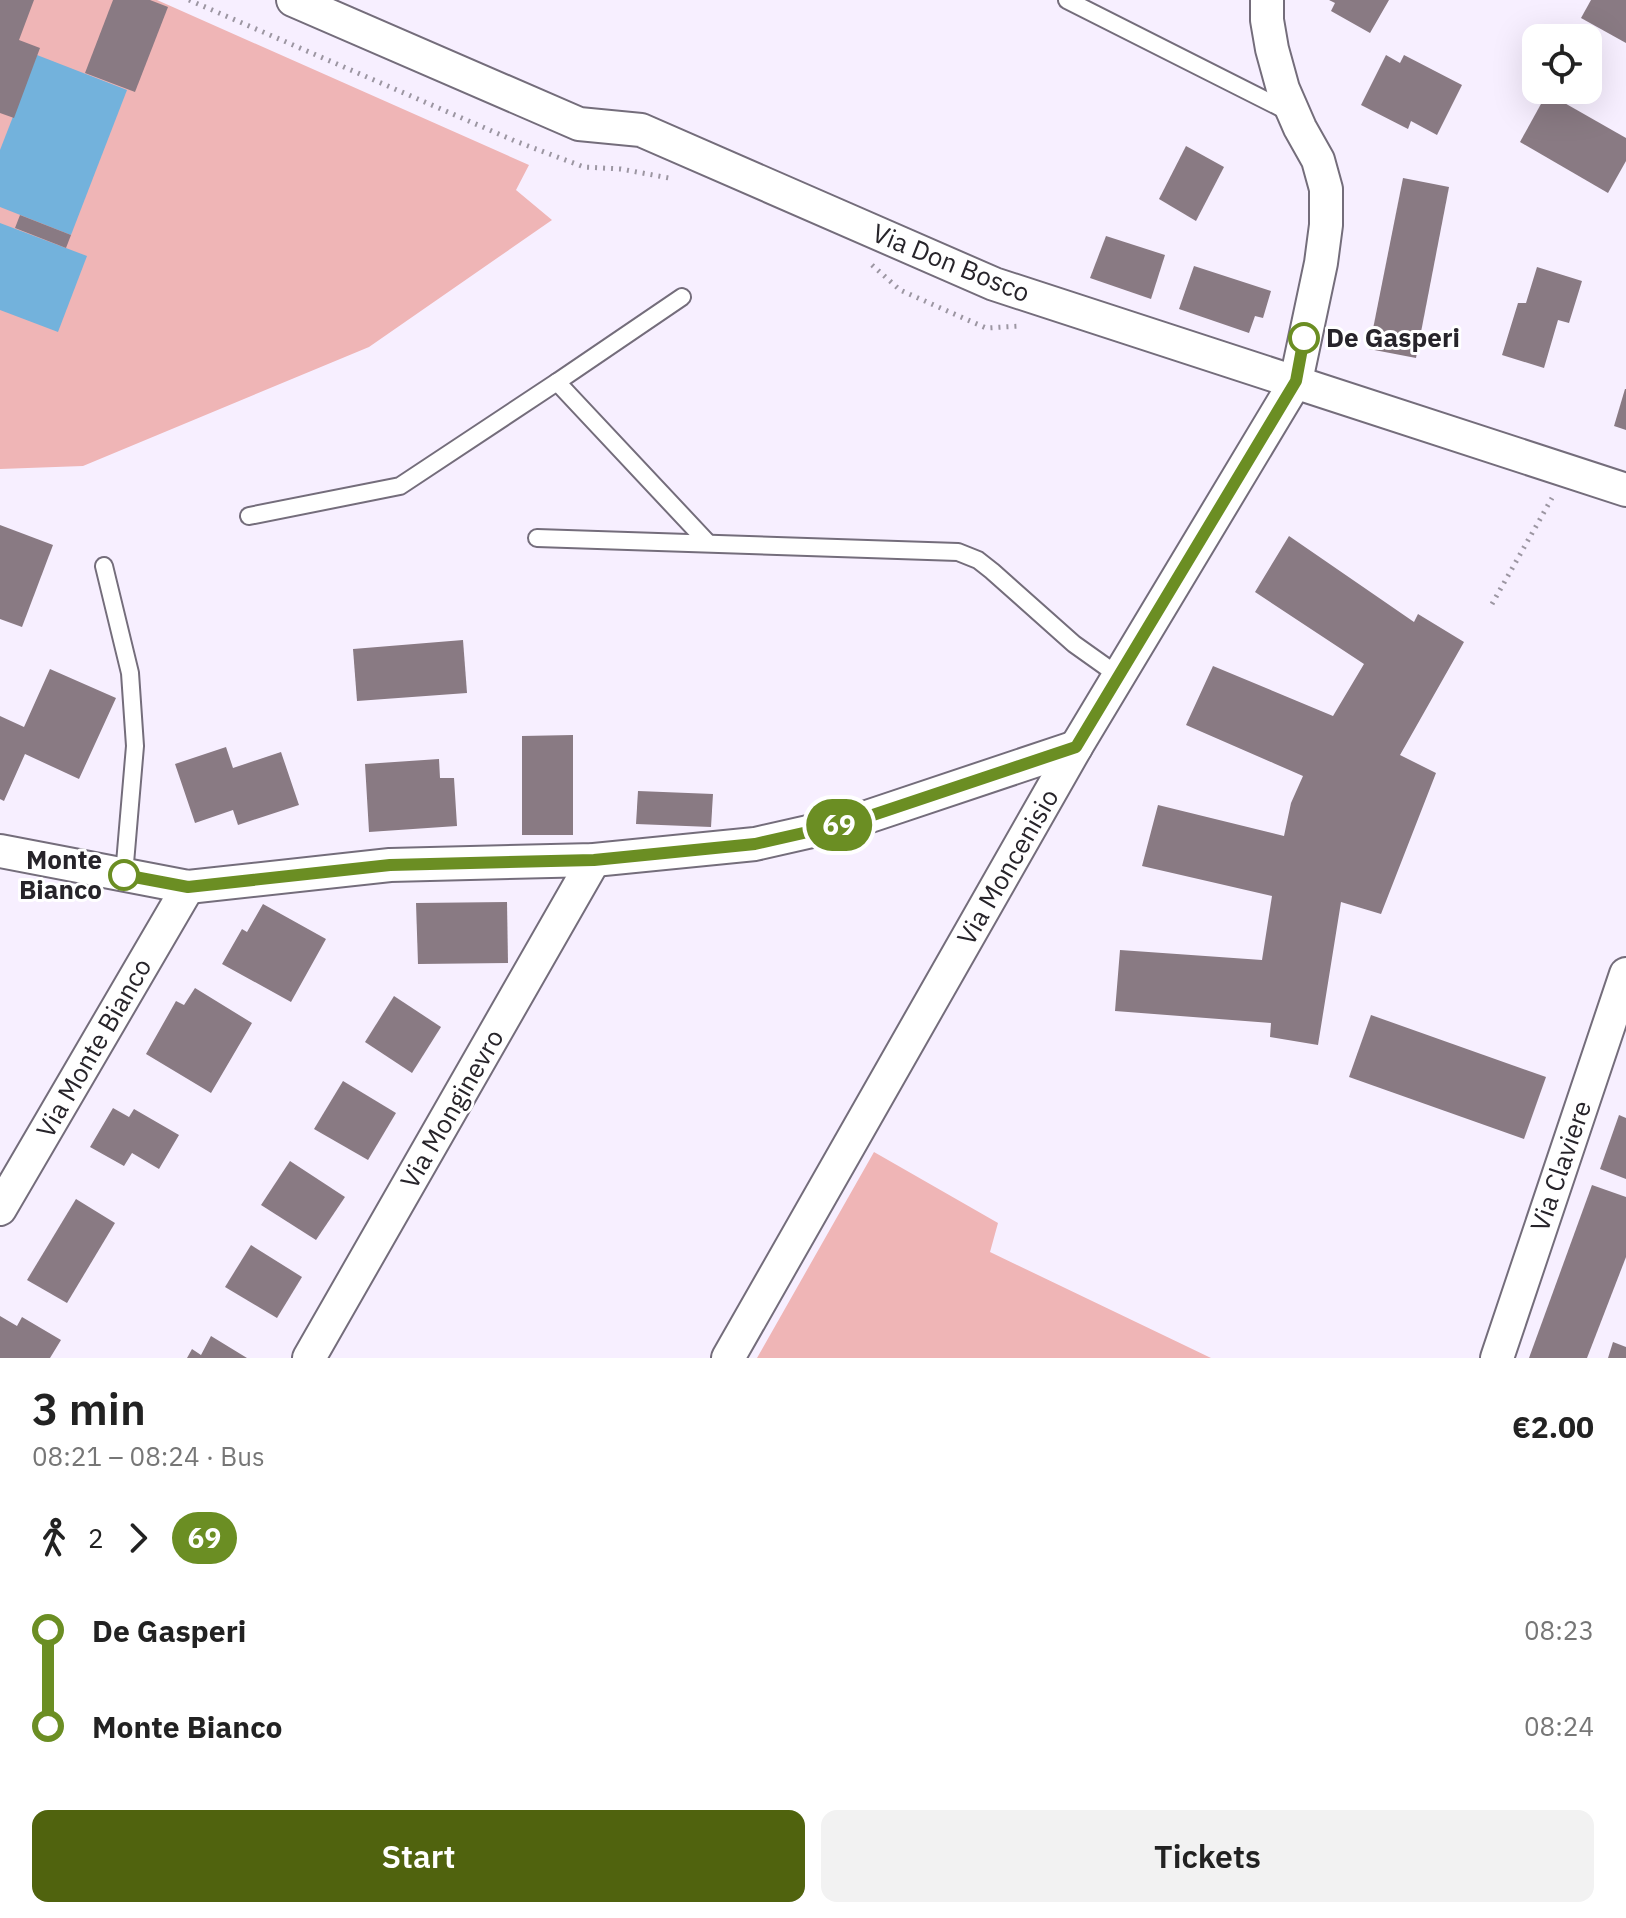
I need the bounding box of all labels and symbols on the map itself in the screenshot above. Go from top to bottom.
street label: Via Don Bosco [868,215,1035,309]
place label: De Gasperi [1326,320,1460,354]
marker: De Gasperi [1289,323,1319,353]
street label: Via Moncenisio [949,782,1066,951]
line badge: 69 [803,799,875,851]
place label: Monte Bianco [19,842,102,906]
marker: Monte Bianco [109,860,139,890]
street label: Via Monte Bianco [28,952,158,1143]
street label: Via Monginevro [392,1023,511,1194]
street label: Via Claviere [1522,1096,1598,1236]

